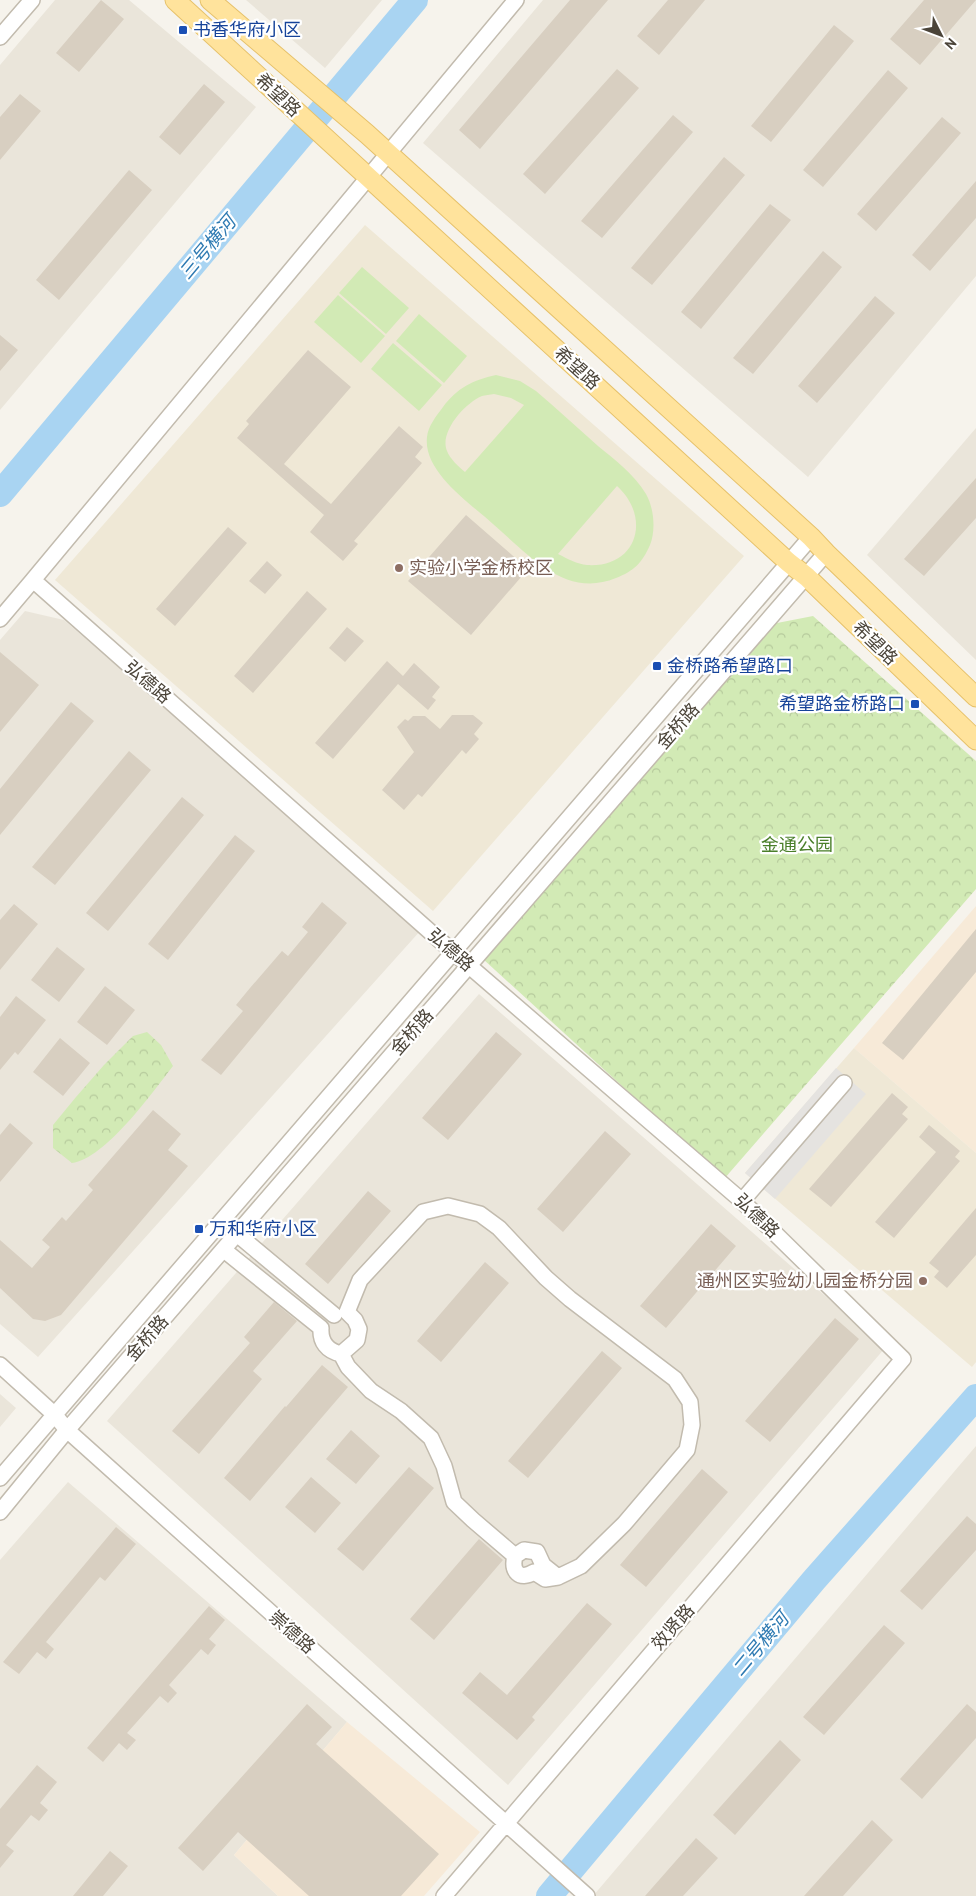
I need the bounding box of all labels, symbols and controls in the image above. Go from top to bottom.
north arrow [916,10,966,60]
place label: 书香华府小区 [193,18,301,41]
marker: 书香华府小区 [177,24,189,36]
text: N [941,34,960,53]
street label: 希望路 [251,68,306,121]
water label: 三号横河 [173,207,243,284]
street label: 希望路 [550,341,605,394]
place label: 实验小学金桥校区 [409,556,553,579]
marker: 实验小学金桥校区 [393,562,405,574]
street label: 希望路 [848,616,903,670]
place label: 金桥路希望路口 [667,654,793,677]
street label: 弘德路 [120,655,176,708]
marker: 金桥路希望路口 [651,660,663,672]
place label: 希望路金桥路口 [779,692,905,715]
street label: 金桥路 [651,698,704,754]
marker: 希望路金桥路口 [909,698,921,710]
park label: 金通公园 [761,833,833,856]
street label: 弘德路 [423,923,479,976]
street label: 金桥路 [385,1004,438,1060]
street label: 弘德路 [730,1189,785,1243]
place label: 万和华府小区 [209,1217,317,1240]
marker: 万和华府小区 [193,1223,205,1235]
place label: 通州区实验幼儿园金桥分园 [697,1269,913,1292]
marker: 通州区实验幼儿园金桥分园 [917,1275,929,1287]
street label: 金桥路 [120,1310,173,1366]
street label: 效贤路 [646,1599,699,1655]
water label: 二号横河 [726,1604,796,1681]
street label: 崇德路 [265,1605,320,1658]

